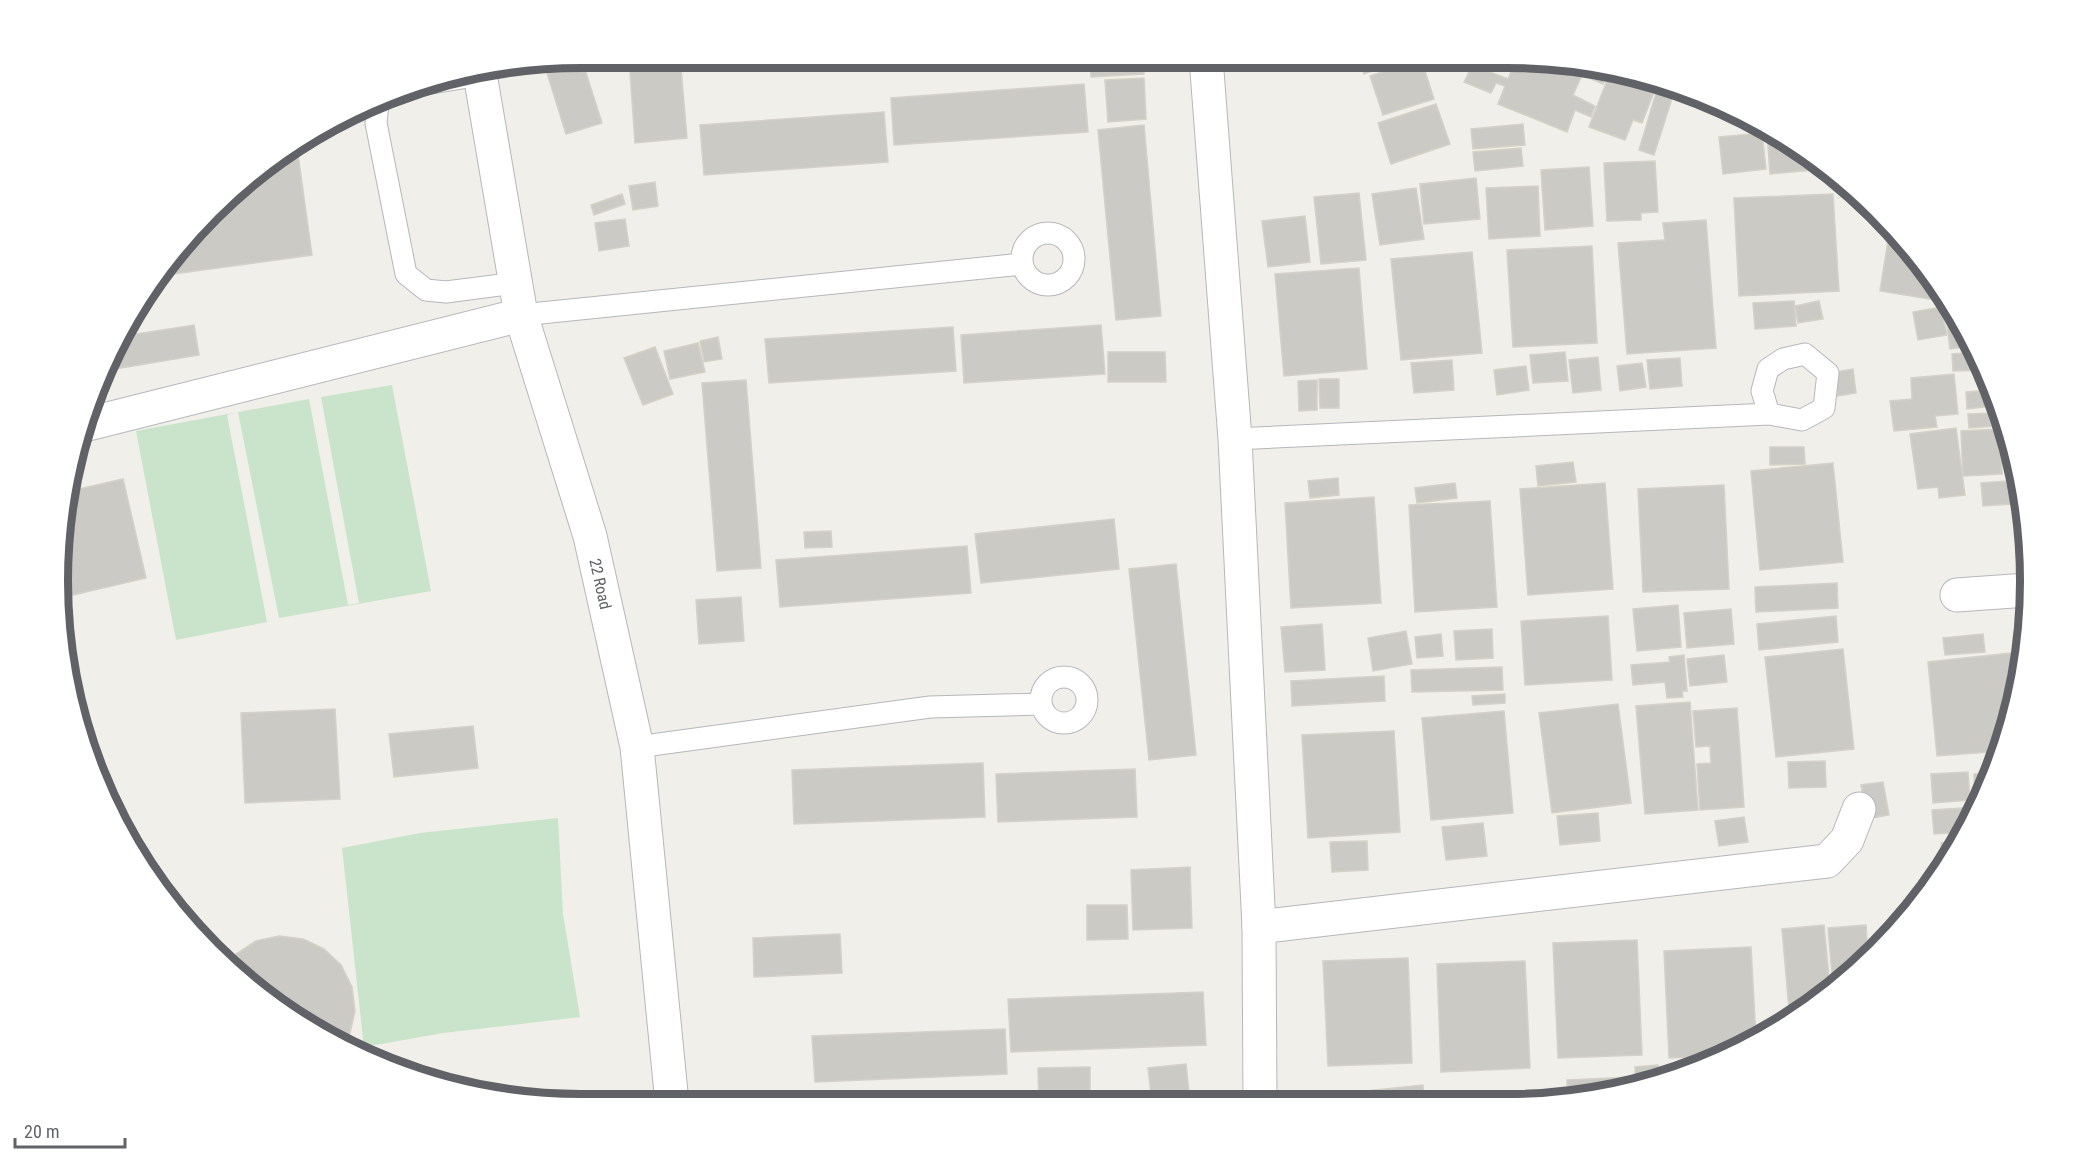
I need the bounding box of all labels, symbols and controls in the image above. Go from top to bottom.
street label: 22 Road [586,557,616,611]
scale bar [15,1111,124,1149]
text: 20 m [24,1121,59,1142]

